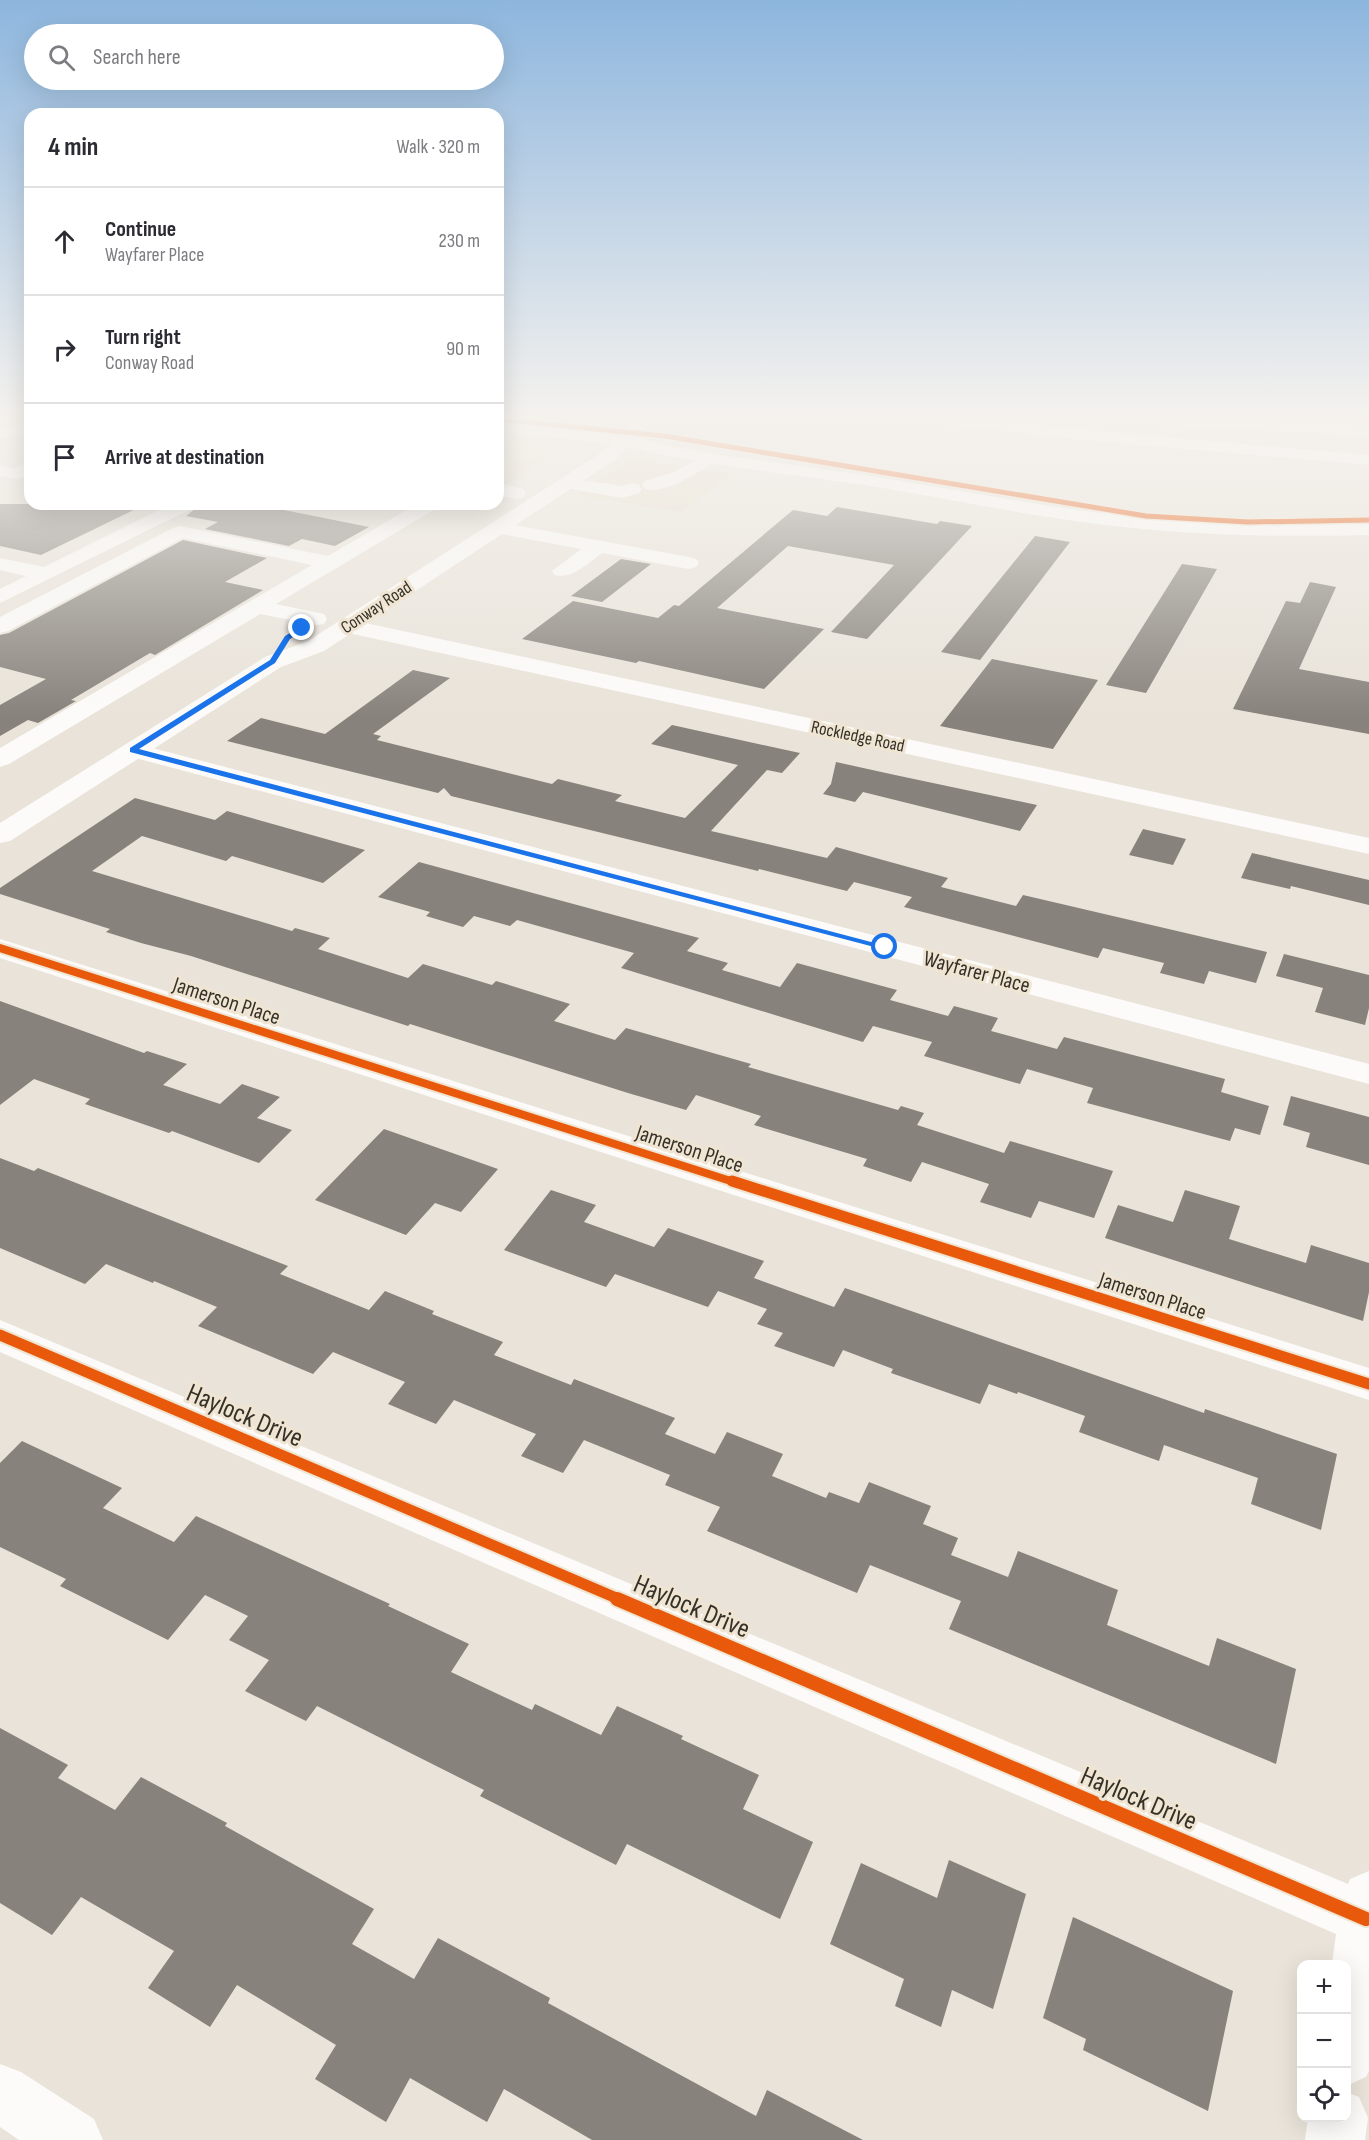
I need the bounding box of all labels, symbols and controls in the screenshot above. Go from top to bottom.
search box [24,24,504,90]
icon: search [45,41,78,74]
text: Search here [93,44,180,71]
text: 4 min [48,132,98,163]
text: Walk · 320 m [397,135,480,159]
text: Continue [105,216,176,243]
icon: ahead [48,225,81,258]
text: 230 m [438,229,480,253]
text: Wayfarer Place [105,243,204,267]
text: Turn right [105,324,181,351]
icon: right [48,333,81,366]
text: 90 m [446,337,480,361]
text: Conway Road [105,351,194,375]
icon: arrive [48,441,81,474]
text: Arrive at destination [105,444,264,471]
street label: Conway Road [337,577,416,638]
route end [288,614,314,640]
street label: Rockledge Road [809,716,907,757]
route start [871,933,897,959]
street label: Wayfarer Place [920,945,1033,1000]
street label: Jamerson Place [168,971,284,1031]
street label: Jamerson Place [631,1119,747,1179]
street label: Jamerson Place [1094,1266,1210,1326]
street label: Haylock Drive [182,1377,308,1455]
street label: Haylock Drive [629,1568,755,1646]
street label: Haylock Drive [1076,1760,1202,1838]
map controls [1297,1960,1351,2122]
button: + [1297,1960,1351,2014]
button: − [1297,2014,1351,2068]
button: locate [1297,2068,1351,2122]

